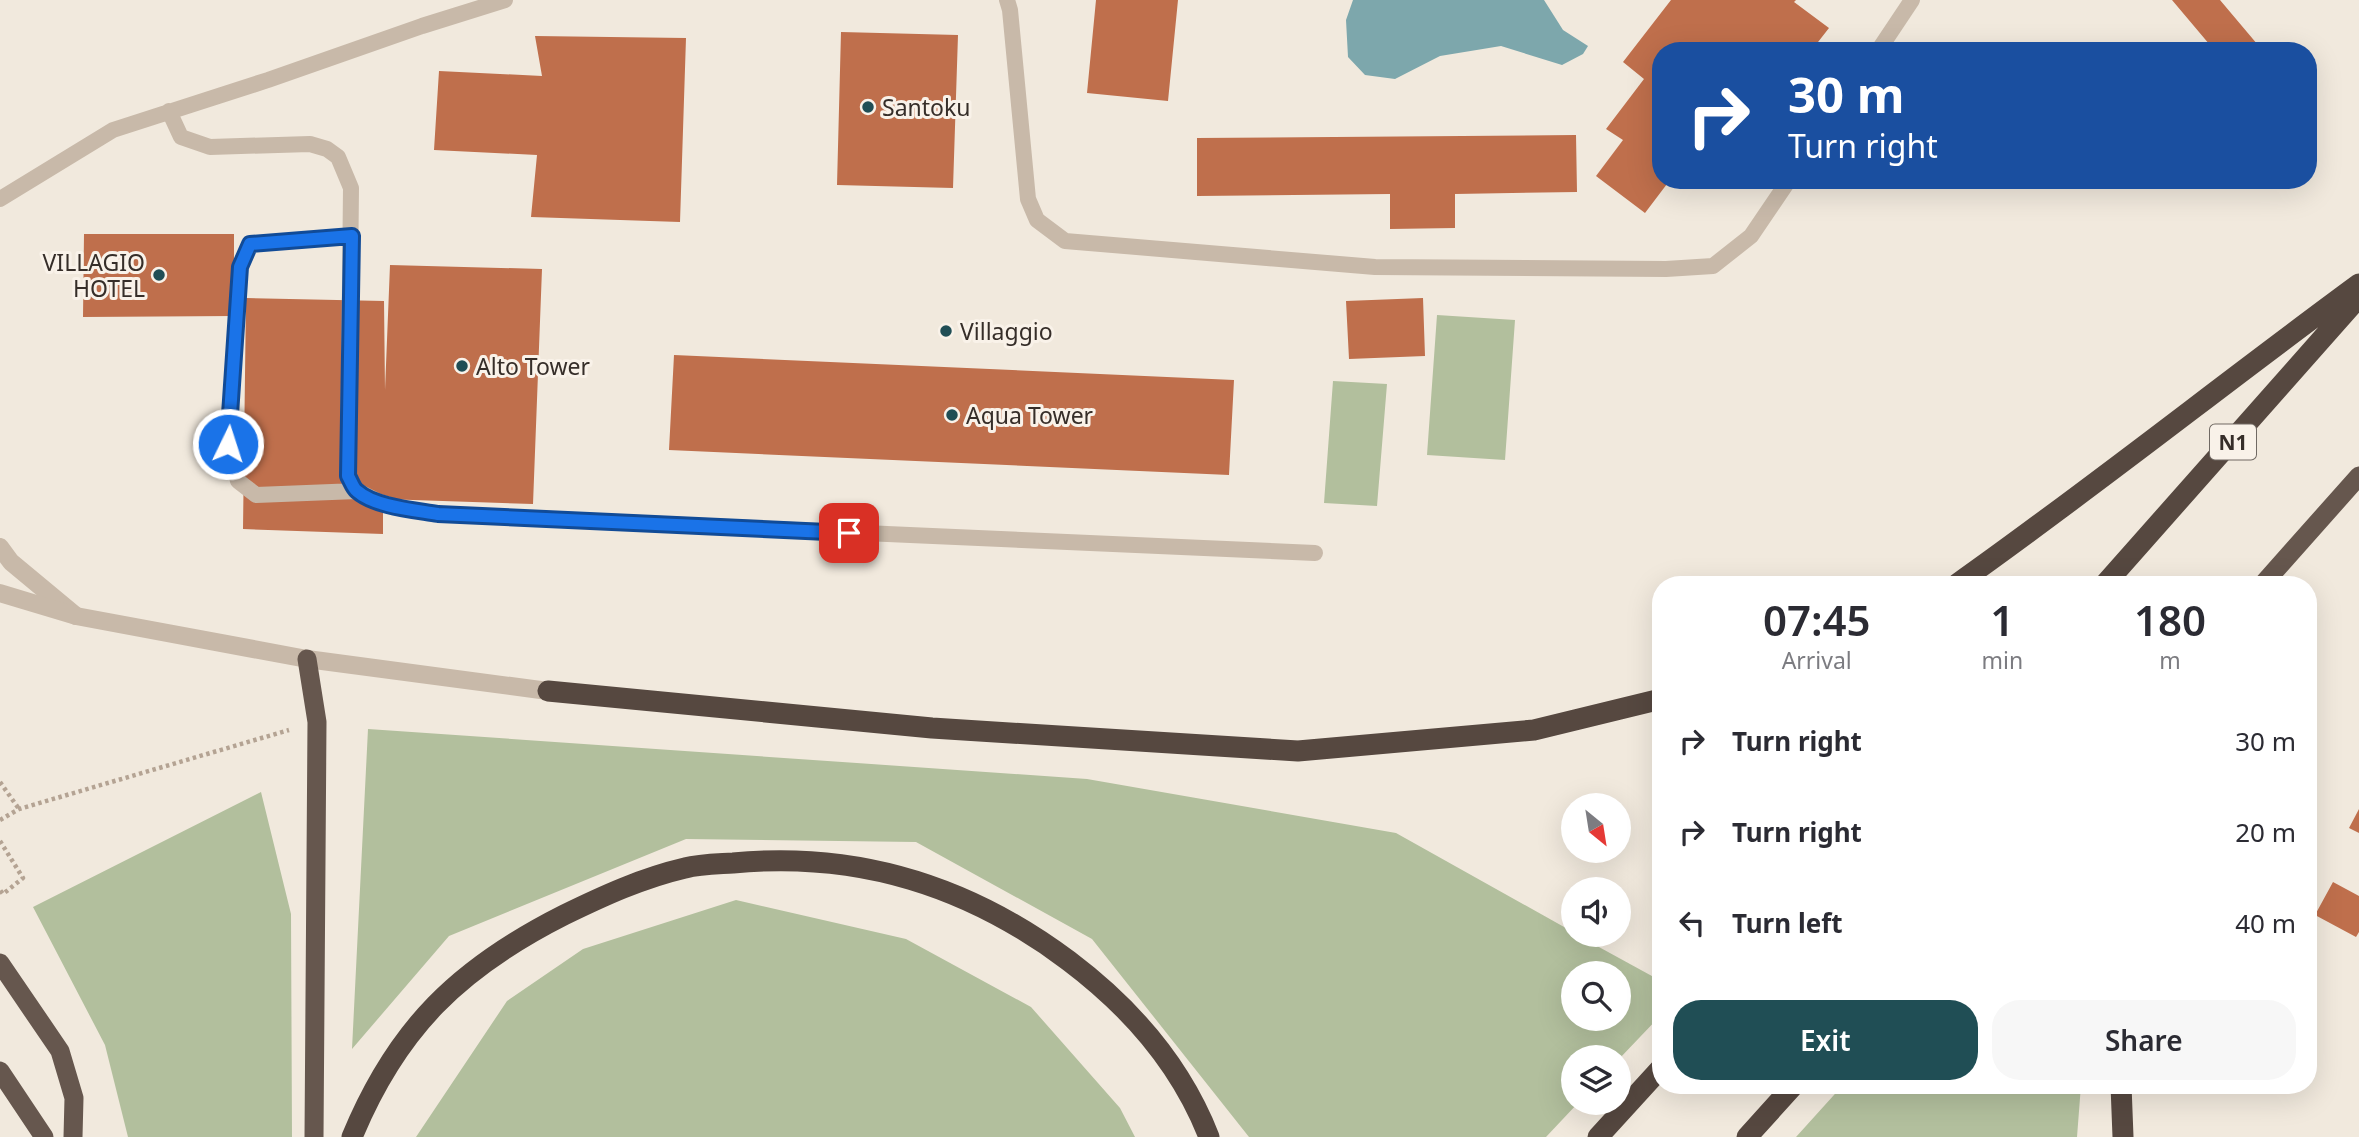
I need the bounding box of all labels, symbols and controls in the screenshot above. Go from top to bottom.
text: 30 m [1788,61,1905,127]
icon: right [1673,70,1764,161]
place label: Santoku [882,91,970,123]
marker: Santoku [860,99,876,115]
text: Turn right [1788,124,1938,167]
place label: VILLAGIO HOTEL [43,246,145,304]
marker: VILLAGIO HOTEL [151,267,167,283]
place label: Villaggio [960,315,1053,347]
marker: Villaggio [938,323,954,339]
place label: Alto Tower [476,350,591,382]
marker: Alto Tower [454,358,470,374]
place label: Aqua Tower [966,399,1094,431]
position arrow [191,407,265,481]
marker: Aqua Tower [944,407,960,423]
road number: N1 [2210,424,2256,460]
pin [819,503,879,563]
icon: arrive [830,514,868,552]
text: 07:45 [1763,591,1871,648]
text: 1 [1990,591,2014,648]
text: 180 [2134,591,2206,648]
text: Arrival [1782,644,1852,676]
text: min [1981,644,2023,676]
text: m [2159,644,2181,676]
icon: right [1673,722,1711,760]
text: Turn right [1732,723,1862,759]
text: 30 m [2235,723,2296,759]
north arrow [1561,793,1631,863]
map controls [1561,793,1631,1115]
icon: right [1673,813,1711,851]
text: Turn right [1732,814,1862,850]
text: 20 m [2235,814,2296,850]
button: sound [1561,877,1631,947]
icon: left [1673,904,1711,942]
text: Turn left [1732,905,1843,941]
text: 40 m [2235,905,2296,941]
button: search [1561,961,1631,1031]
button: Exit [1673,1000,1978,1080]
button: Share [1992,1000,2296,1080]
button: layers [1561,1045,1631,1115]

